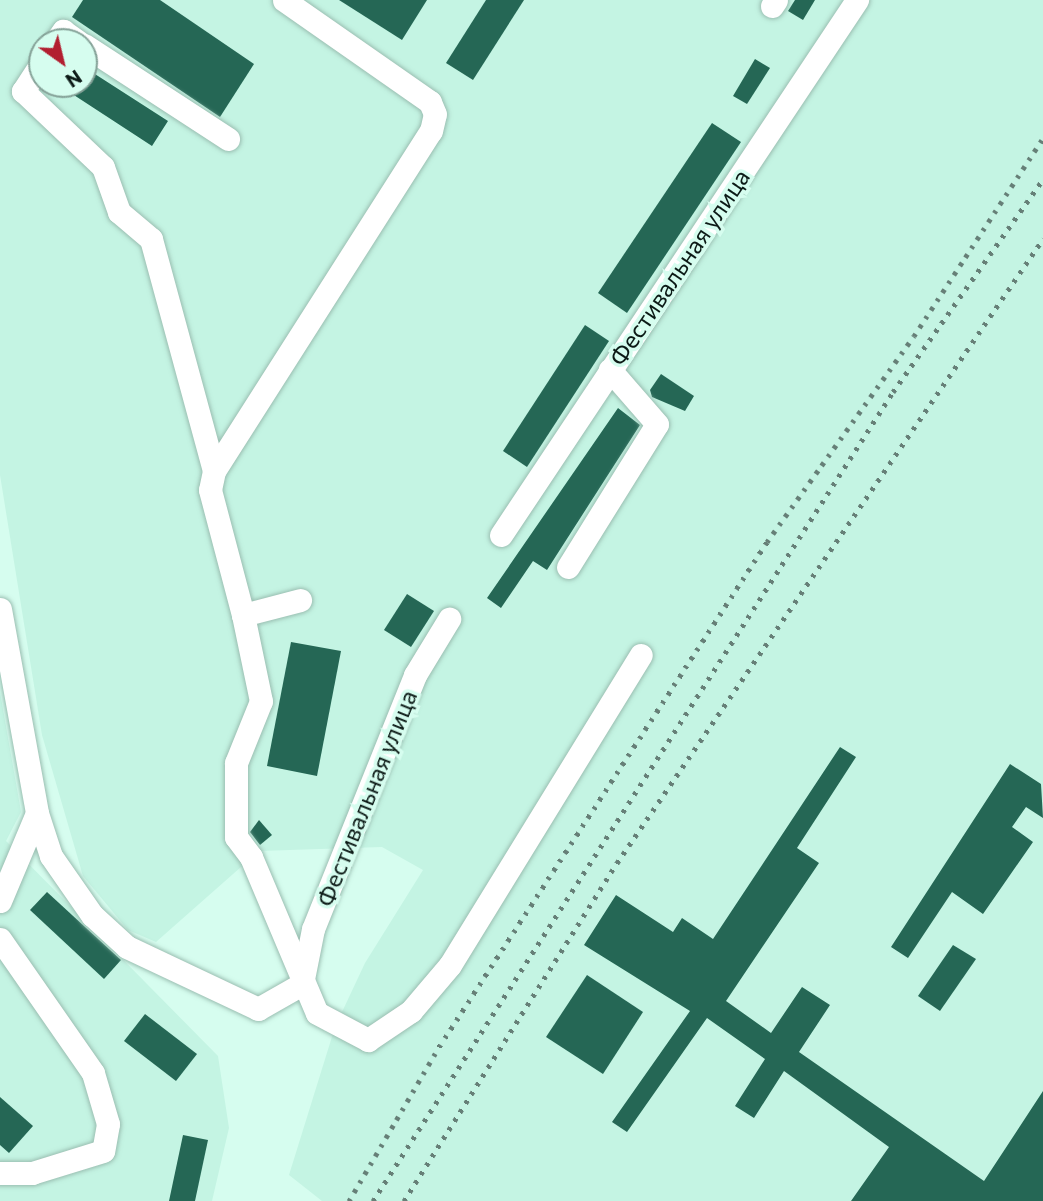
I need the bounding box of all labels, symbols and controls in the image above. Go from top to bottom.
north arrow [28,28,98,98]
text: N [62,66,86,93]
street label: Фестивальная улица [603,163,755,371]
street label: Фестивальная улица [309,686,423,910]

